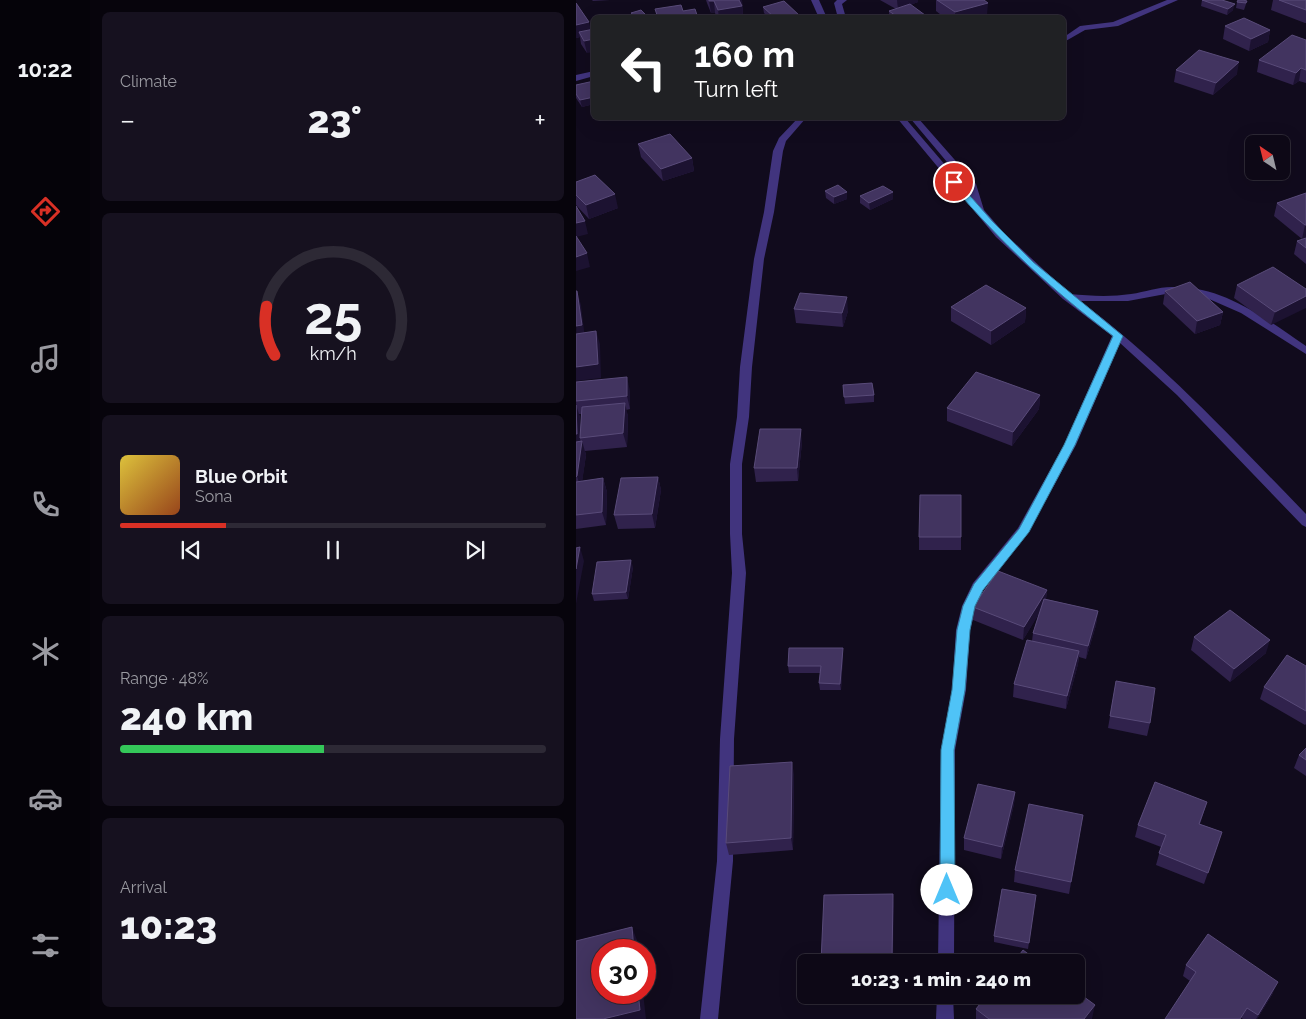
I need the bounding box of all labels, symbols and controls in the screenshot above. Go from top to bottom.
text: 160 m [694,34,795,75]
icon: left [611,35,676,100]
text: 10:22 [18,56,72,82]
text: Climate [120,72,177,91]
text: Turn left [694,76,778,102]
text: 23° [308,97,362,142]
text: − [120,104,135,137]
text: + [534,104,546,137]
north arrow [1245,135,1290,180]
map controls [1245,135,1290,180]
pin [933,161,975,203]
icon: arrive [940,168,968,196]
icon: directions [28,194,63,229]
text: 25 [304,285,362,346]
icon: music [28,341,63,376]
text: km/h [309,343,357,364]
text: Blue Orbit [195,465,287,487]
icon: phone [28,487,63,522]
text: Sona [195,487,232,506]
icon: previous [177,536,205,564]
icon: pause [319,536,347,564]
icon: next [461,536,489,564]
icon: climate [28,634,63,669]
text: Range · 48% [120,669,209,688]
text: 240 km [120,694,253,739]
icon: car [28,781,63,816]
position arrow [920,863,972,915]
text: Arrival [120,878,167,897]
text: 10:23 [120,903,217,948]
icon: filters [28,928,63,963]
speed limit sign: 30 [591,939,656,1004]
text: 10:23 · 1 min · 240 m [851,968,1031,990]

